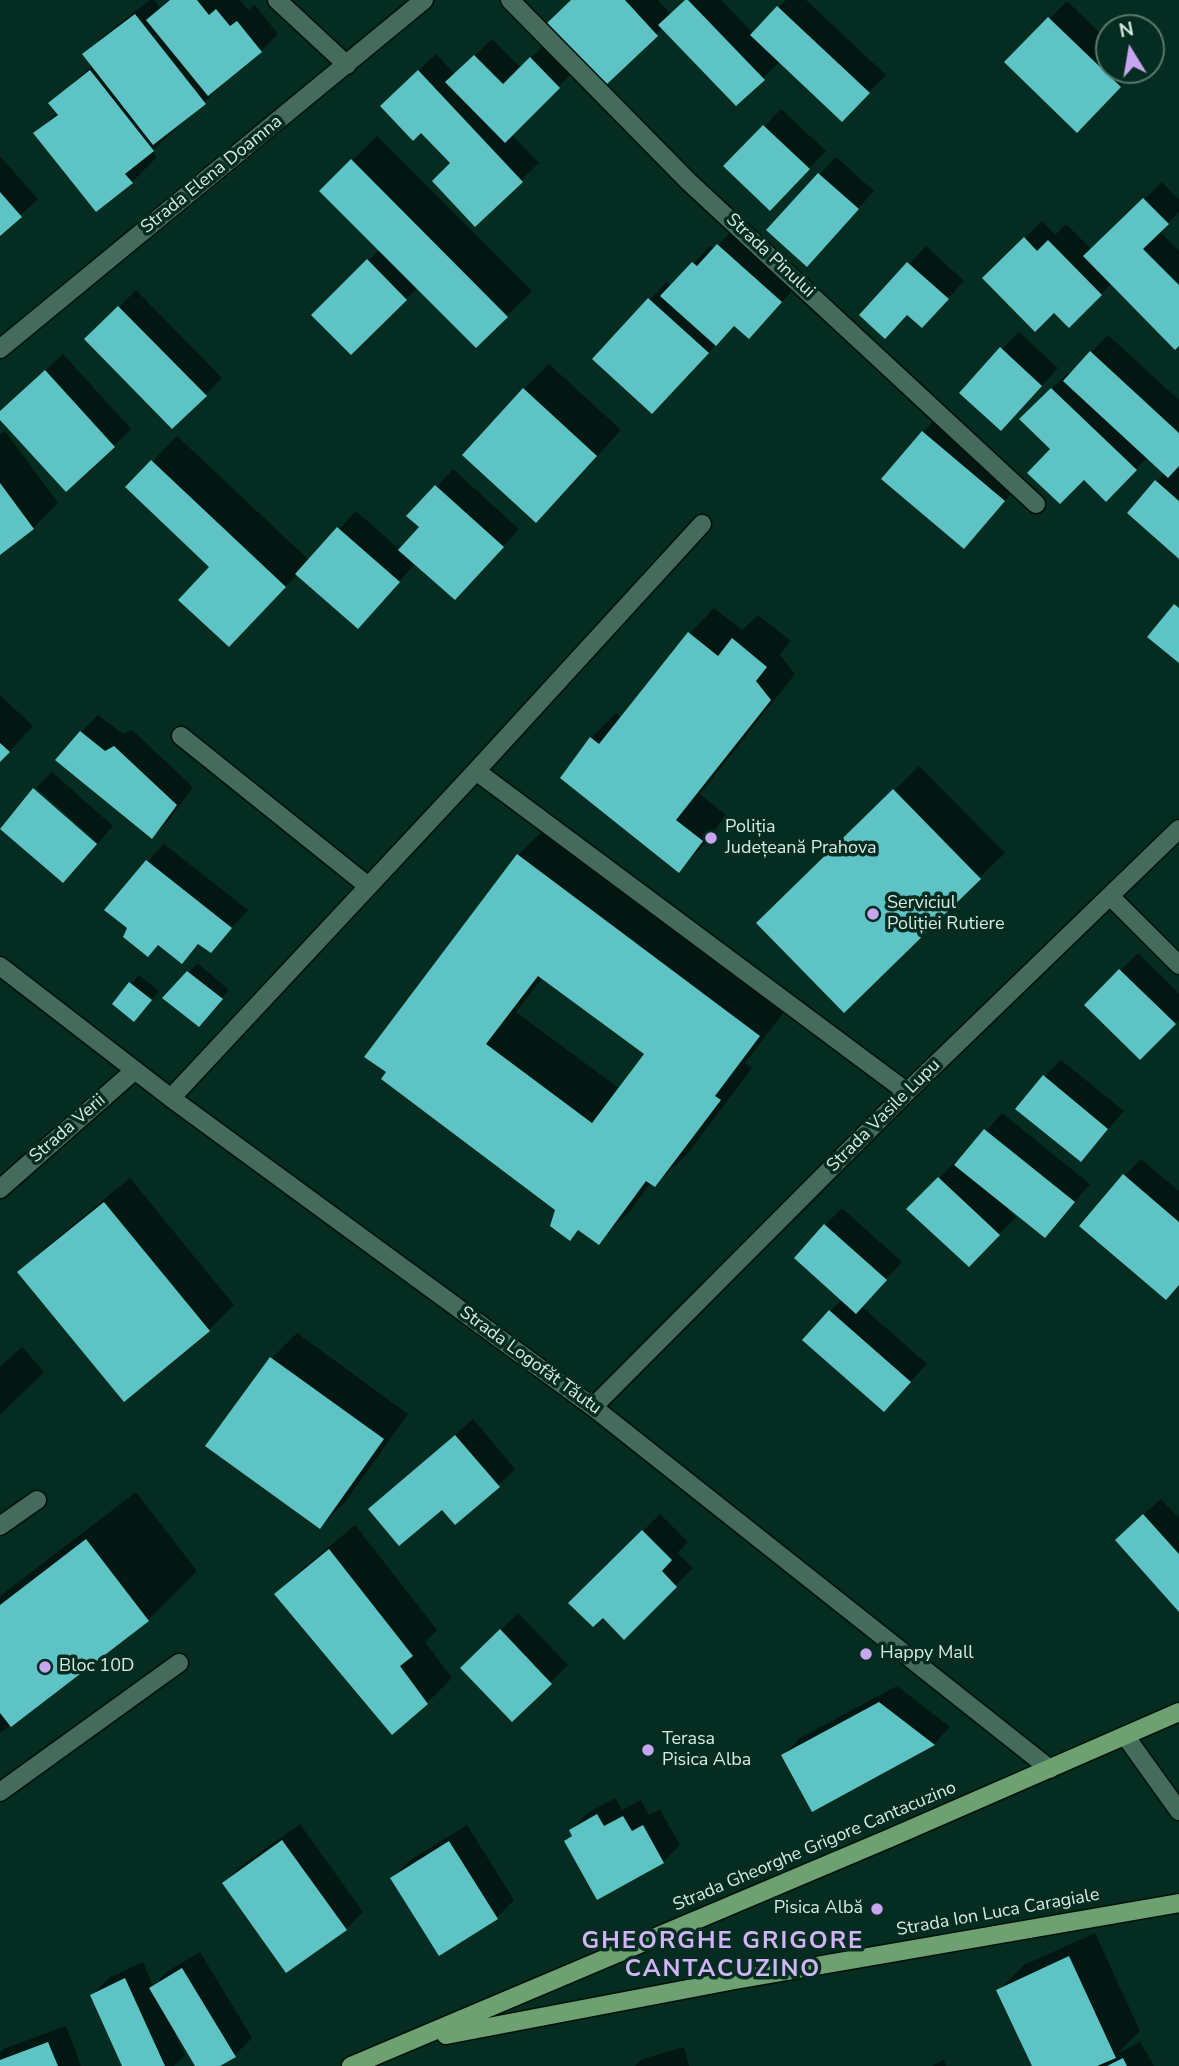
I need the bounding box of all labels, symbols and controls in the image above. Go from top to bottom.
north arrow [1095,14,1165,84]
text: N [1117,16,1136,44]
street label: Strada Elena Doamna [137,111,287,239]
street label: Strada Pinului [721,209,819,303]
place label: Poliția Județeană Prahova [725,817,877,860]
marker: Poliția Județeană Prahova [703,830,719,846]
place label: Serviciul Poliției Rutiere [887,893,1004,936]
marker: Serviciul Poliției Rutiere [865,906,881,922]
street label: Strada Vasile Lupu [823,1055,945,1177]
street label: Strada Verii [26,1090,110,1168]
street label: Strada Logofăt Tăutu [455,1302,605,1420]
place label: Happy Mall [880,1643,974,1665]
marker: Happy Mall [858,1646,874,1662]
place label: Bloc 10D [59,1656,134,1678]
marker: Bloc 10D [37,1659,53,1675]
place label: Terasa Pisica Alba [662,1729,751,1772]
marker: Terasa Pisica Alba [640,1742,656,1758]
street label: Strada Gheorghe Grigore Cantacuzino [670,1777,960,1917]
street label: Strada Ion Luca Caragiale [895,1884,1101,1942]
place label: Pisica Albă [774,1898,863,1920]
marker: Pisica Albă [869,1901,885,1917]
district label: GHEORGHE GRIGORE CANTACUZINO [584,1928,862,1984]

